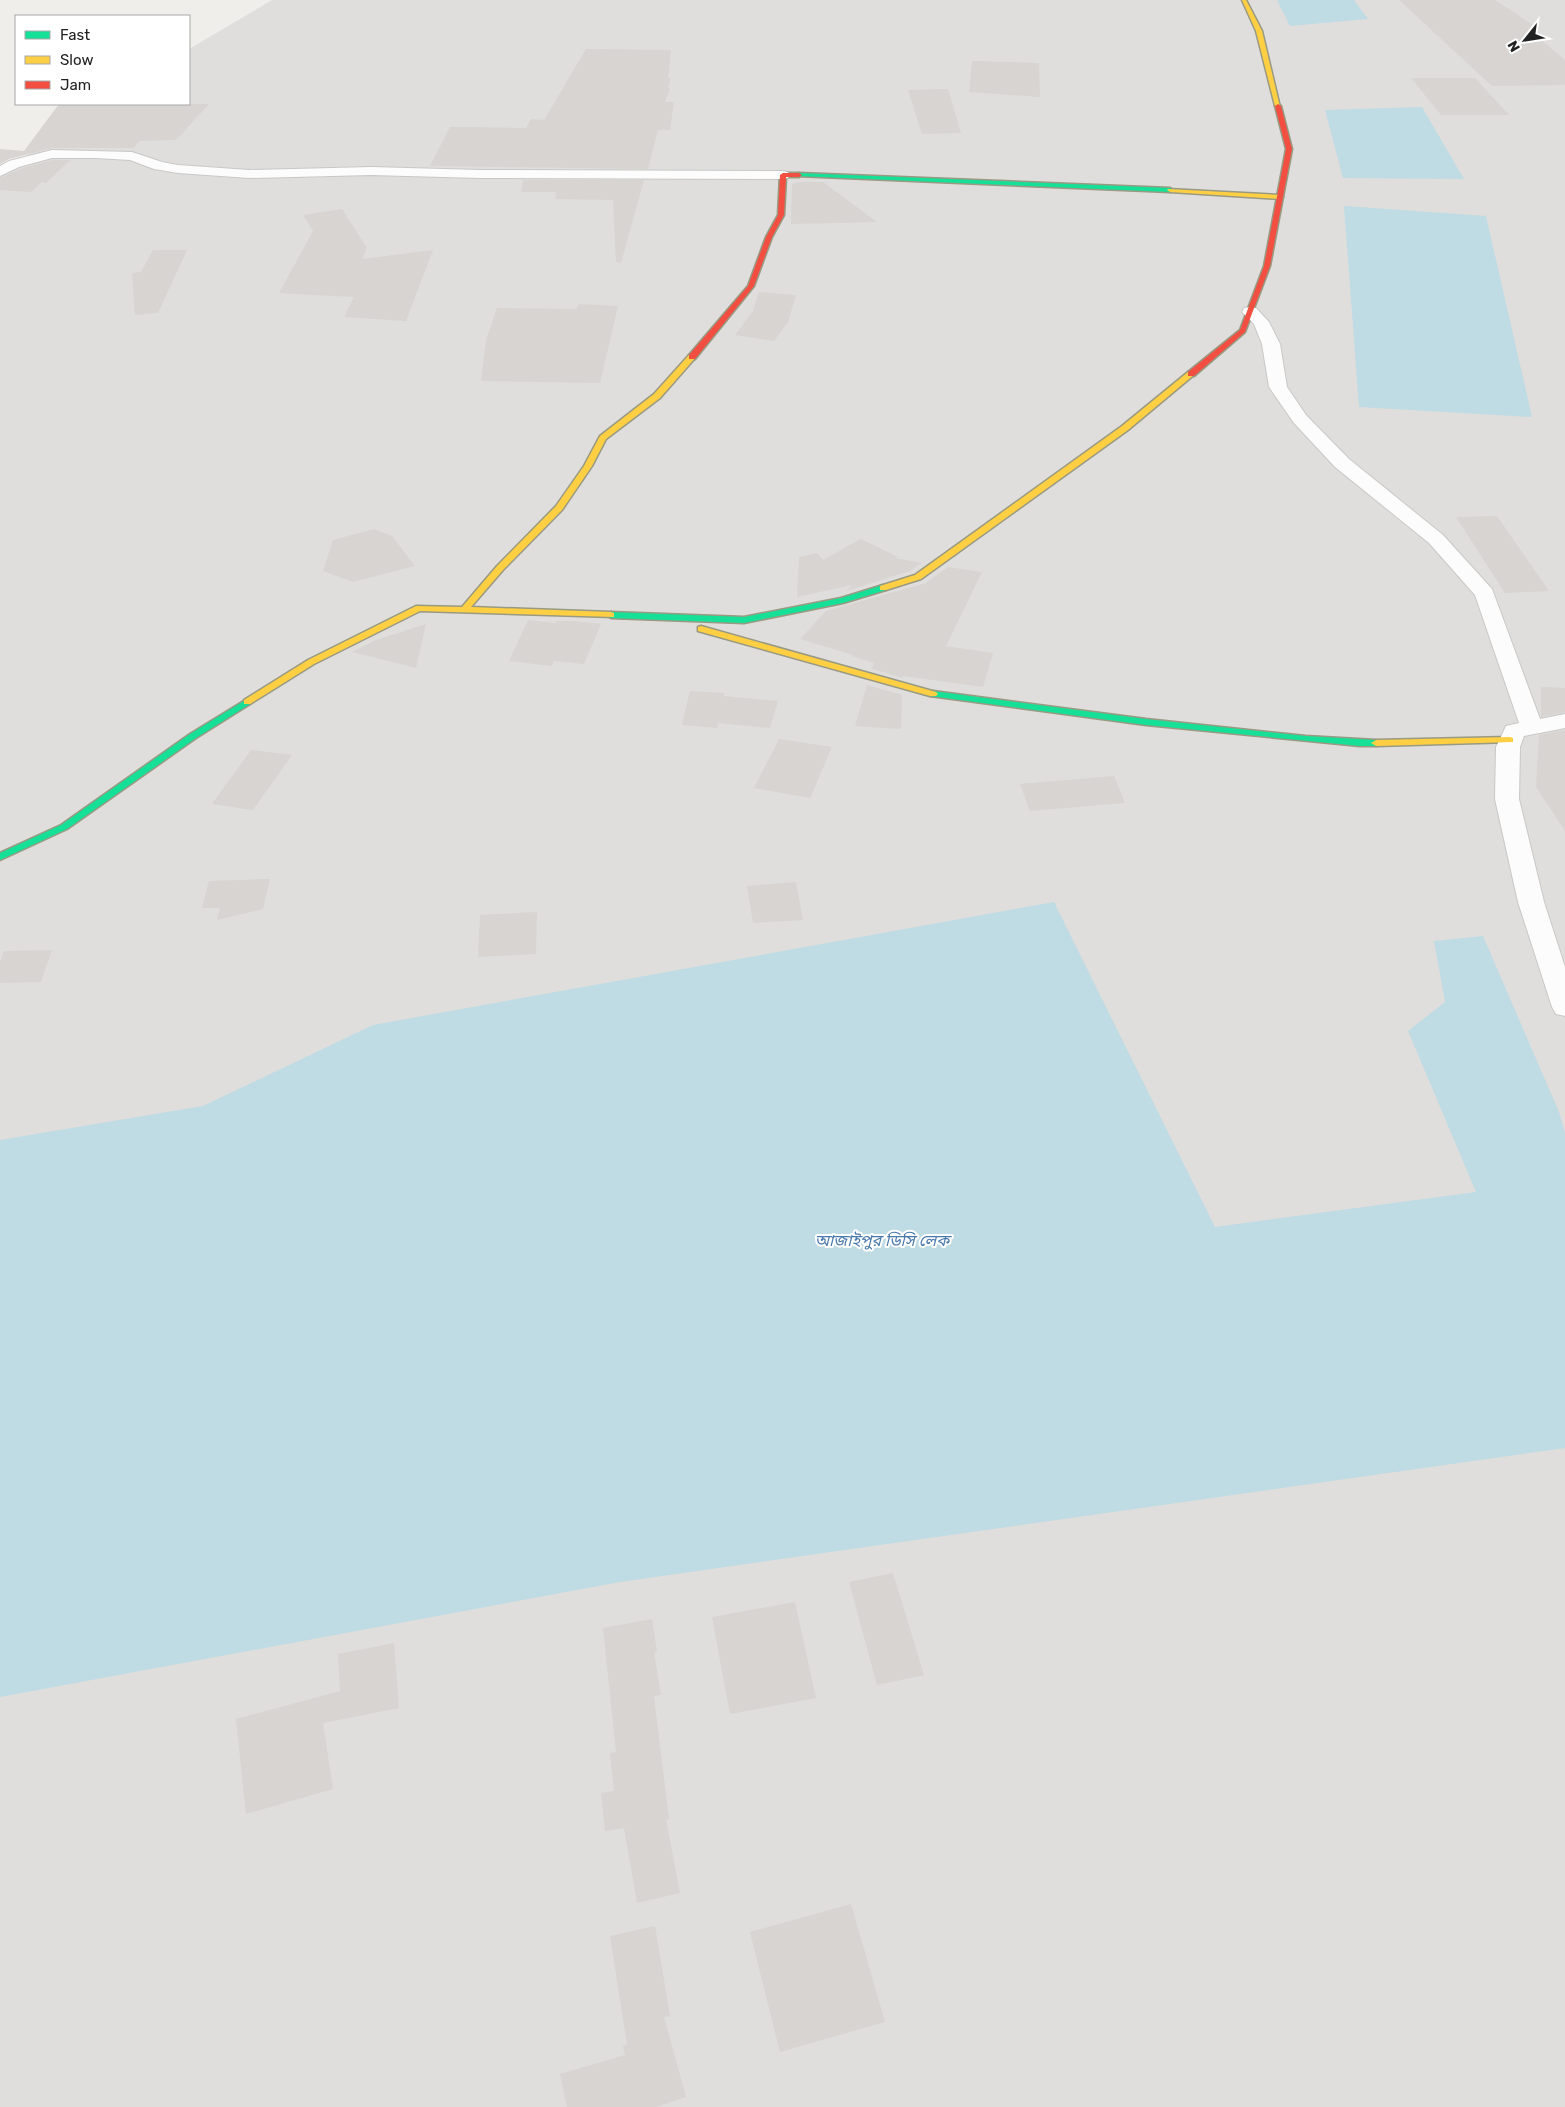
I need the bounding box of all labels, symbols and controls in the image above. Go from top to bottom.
legend [15,15,190,105]
north arrow [1500,15,1550,65]
text: Fast [60,26,90,44]
text: N [1504,38,1524,55]
text: Slow [60,51,93,69]
text: Jam [60,76,91,94]
water label: আজাইপুর ডিসি লেক [815,1231,952,1250]

